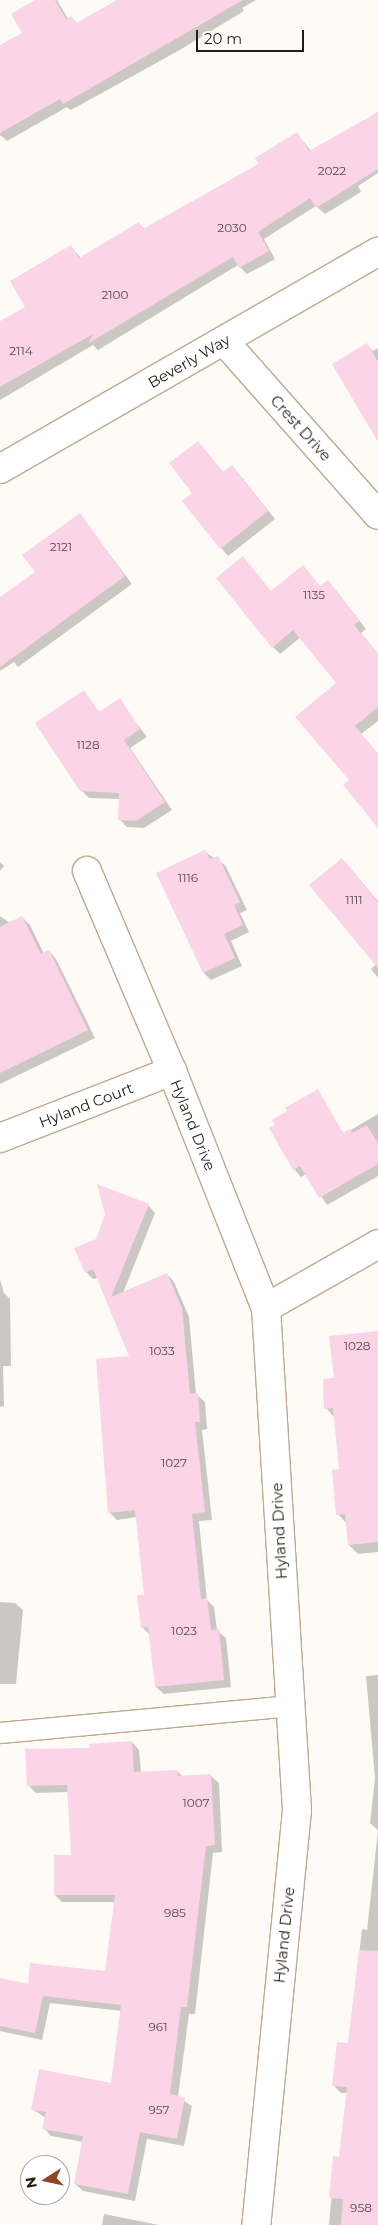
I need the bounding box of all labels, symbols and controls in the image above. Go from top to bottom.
scale bar [198,20,306,52]
text: 20 m [204,29,242,48]
house number: 2022 [318,164,346,178]
house number: 2030 [217,221,247,235]
house number: 2100 [101,288,129,302]
street label: Beverly Way [145,330,233,392]
house number: 2114 [9,344,33,358]
street label: Crest Drive [267,391,335,465]
house number: 2121 [50,540,72,554]
house number: 1135 [303,588,325,602]
house number: 1128 [76,738,100,752]
house number: 1116 [178,871,198,885]
house number: 1111 [345,893,363,907]
street label: Hyland Drive [167,1077,219,1173]
street label: Hyland Court [36,1079,136,1131]
house number: 1028 [344,1339,370,1353]
house number: 1033 [149,1344,175,1358]
house number: 1027 [161,1456,187,1470]
street label: Hyland Drive [267,1482,291,1580]
house number: 1023 [171,1624,197,1638]
house number: 1007 [182,1796,210,1810]
street label: Hyland Drive [270,1886,298,1984]
house number: 985 [164,1906,186,1920]
house number: 961 [149,2020,167,2034]
house number: 957 [148,2103,170,2117]
north arrow [20,2155,70,2205]
text: N [21,2175,41,2190]
house number: 958 [350,2201,372,2215]

